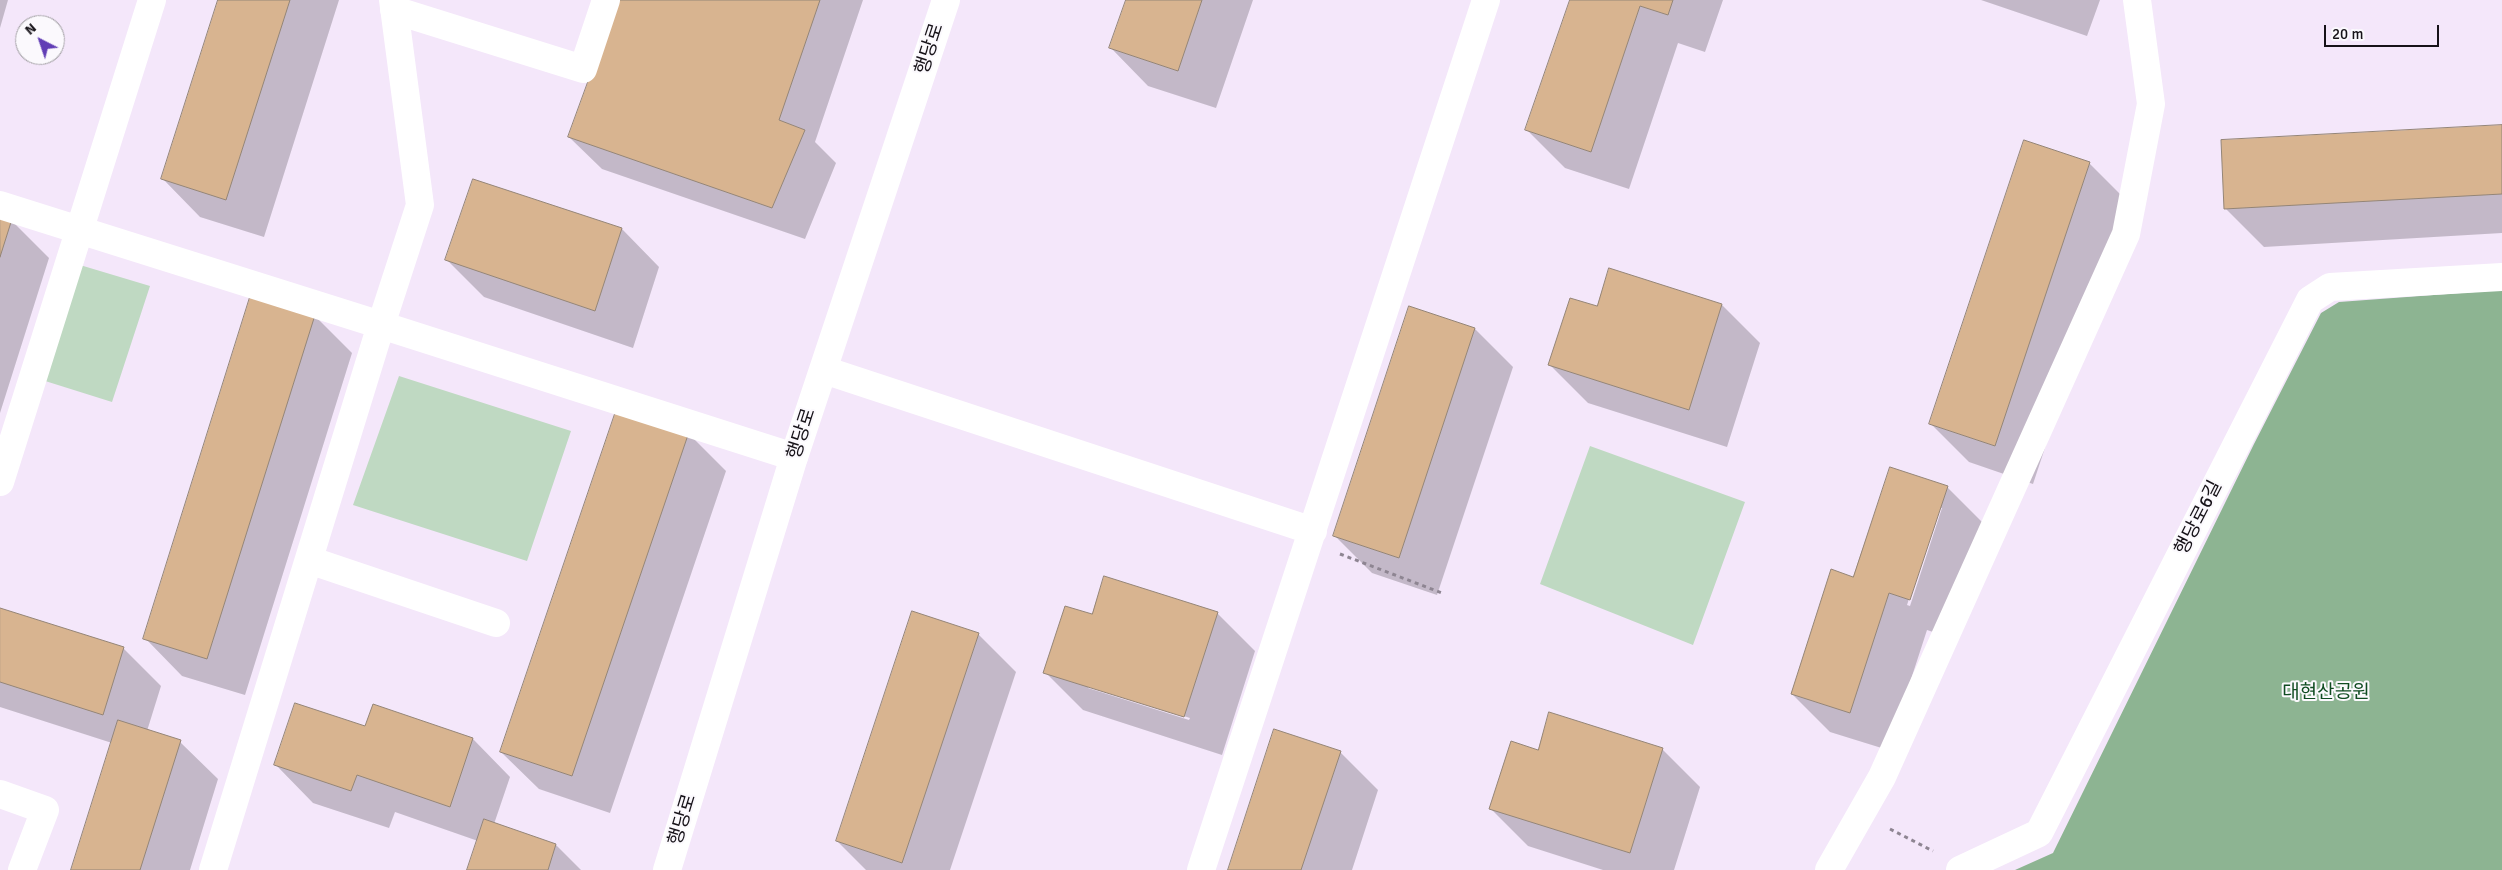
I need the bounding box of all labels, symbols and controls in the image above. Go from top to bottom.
north arrow [15,15,65,65]
scale bar [2327,15,2442,47]
text: N [21,19,40,39]
street label: 행당로 [911,21,949,77]
text: 20 m [2332,25,2363,43]
street label: 행당로 [783,406,821,462]
street label: 행당로6길 [2171,477,2227,559]
park label: 대현산공원 [2282,682,2370,704]
street label: 행당로 [664,792,702,848]

